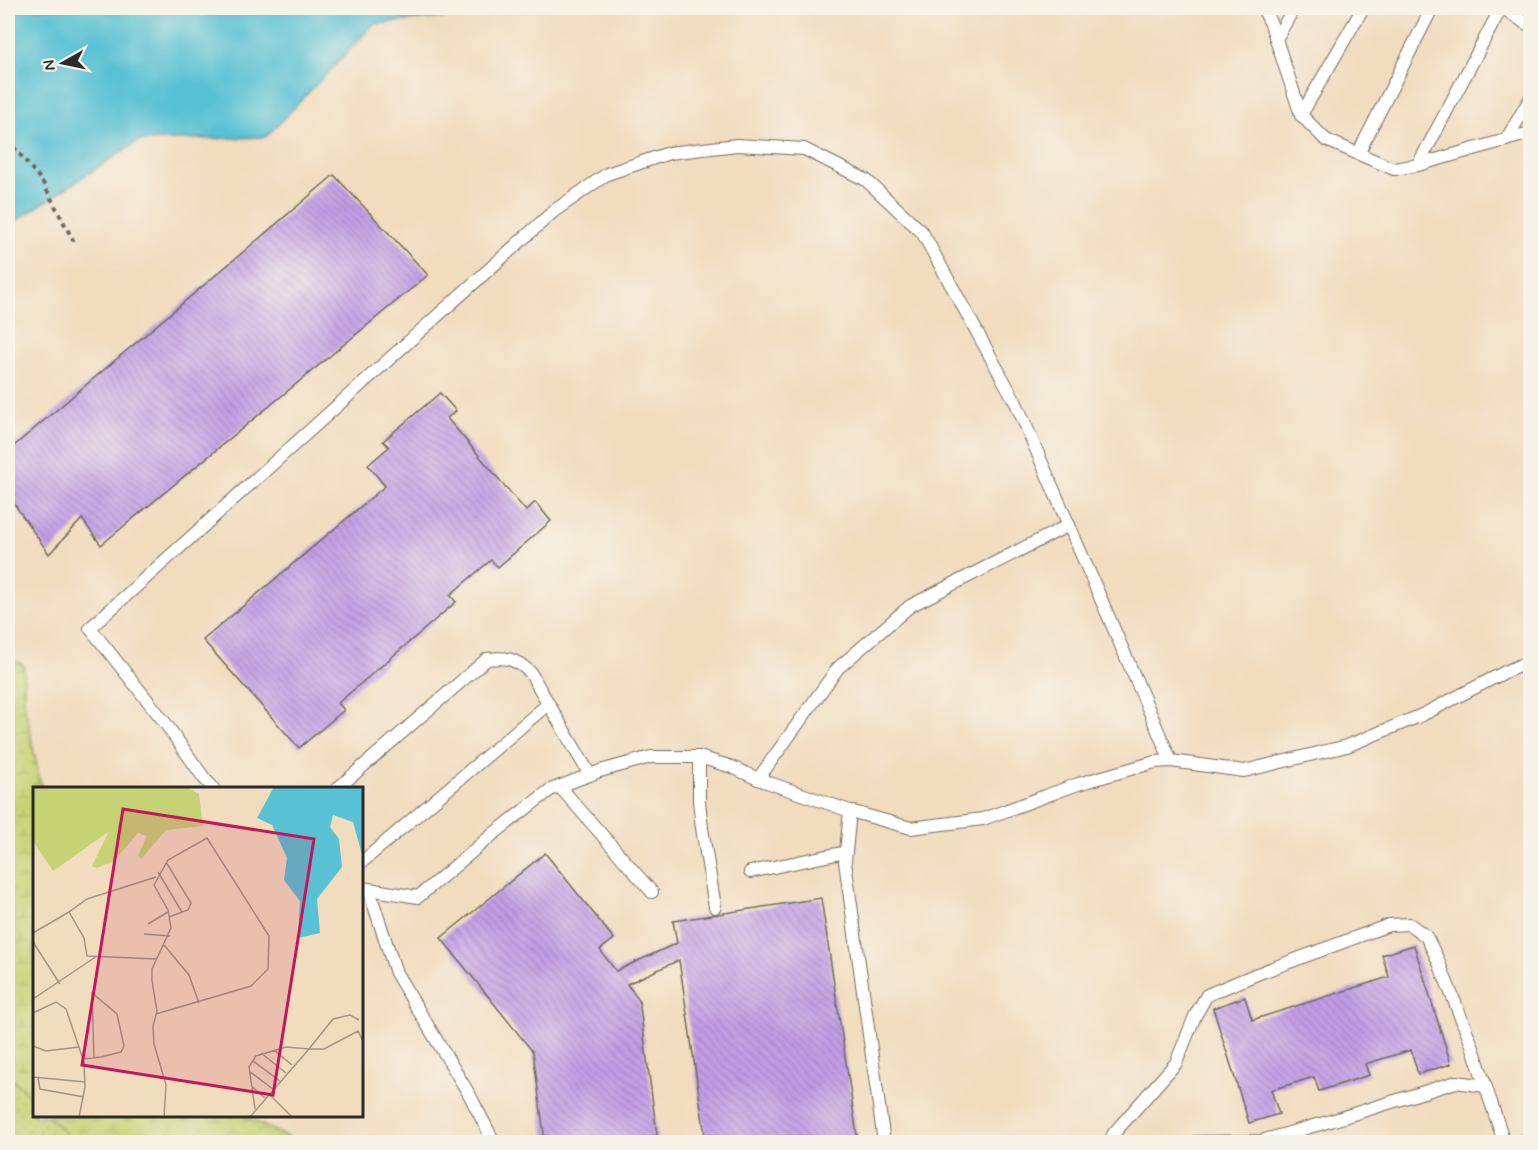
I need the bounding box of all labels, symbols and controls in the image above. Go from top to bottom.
north arrow [33,33,93,93]
text: N [38,58,61,72]
inset map [33,787,363,1117]

